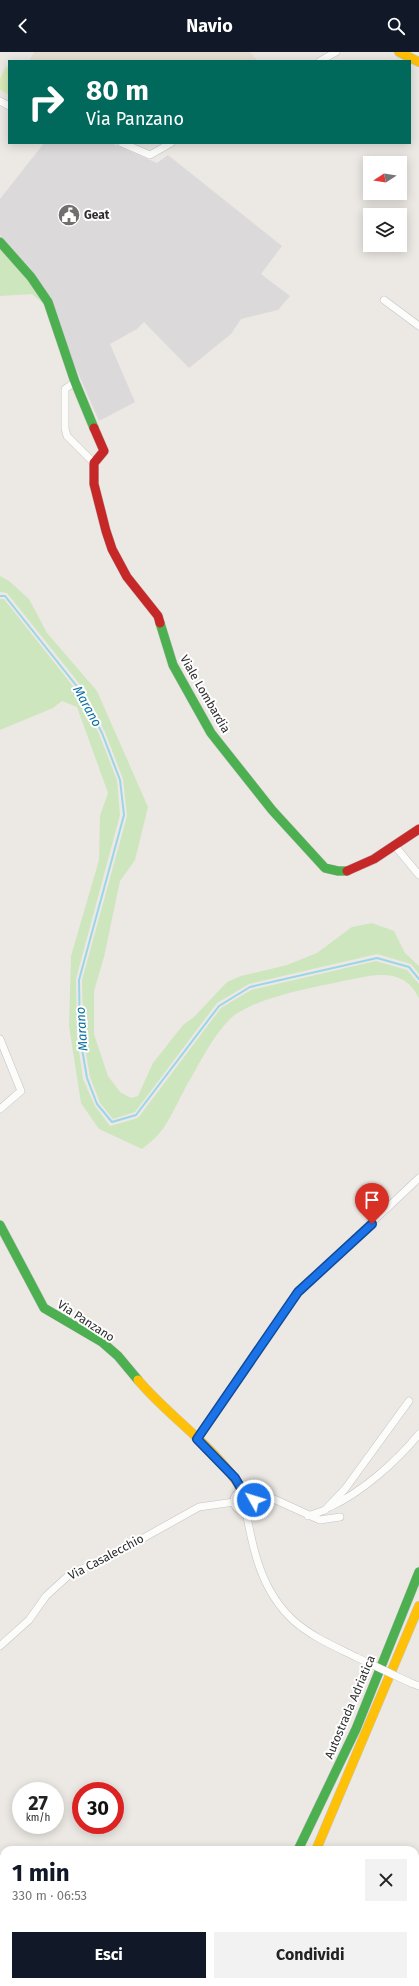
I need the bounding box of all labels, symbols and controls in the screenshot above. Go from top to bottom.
icon: back [12,15,34,37]
text: Navio [186,15,233,37]
icon: search [385,15,407,37]
text: 80 m [86,74,149,107]
icon: right [20,76,72,128]
text: Via Panzano [86,108,184,130]
north arrow [363,156,407,200]
map controls [363,156,407,252]
public building icon: Geat [56,202,82,228]
place label: Geat [84,208,110,222]
button: layers [363,208,407,252]
street label: Viale Lombardia [177,653,233,735]
water label: Marano [70,683,105,729]
water label: Marano [72,1006,91,1052]
pin [355,1183,389,1224]
icon: arrive [361,1189,383,1211]
street label: Via Panzano [55,1297,117,1345]
position arrow [233,1479,275,1521]
street label: Via Casalecchio [66,1531,146,1583]
street label: Autostrada Adriatica [322,1653,378,1761]
speed limit sign: 30 [72,1782,124,1834]
text: 27 [28,1791,48,1815]
text: km/h [26,1812,50,1824]
text: 1 min [12,1859,70,1887]
button: close [365,1859,407,1901]
text: 330 m · 06:53 [12,1888,87,1903]
button: Esci [12,1932,206,1978]
button: Condividi [214,1932,407,1978]

